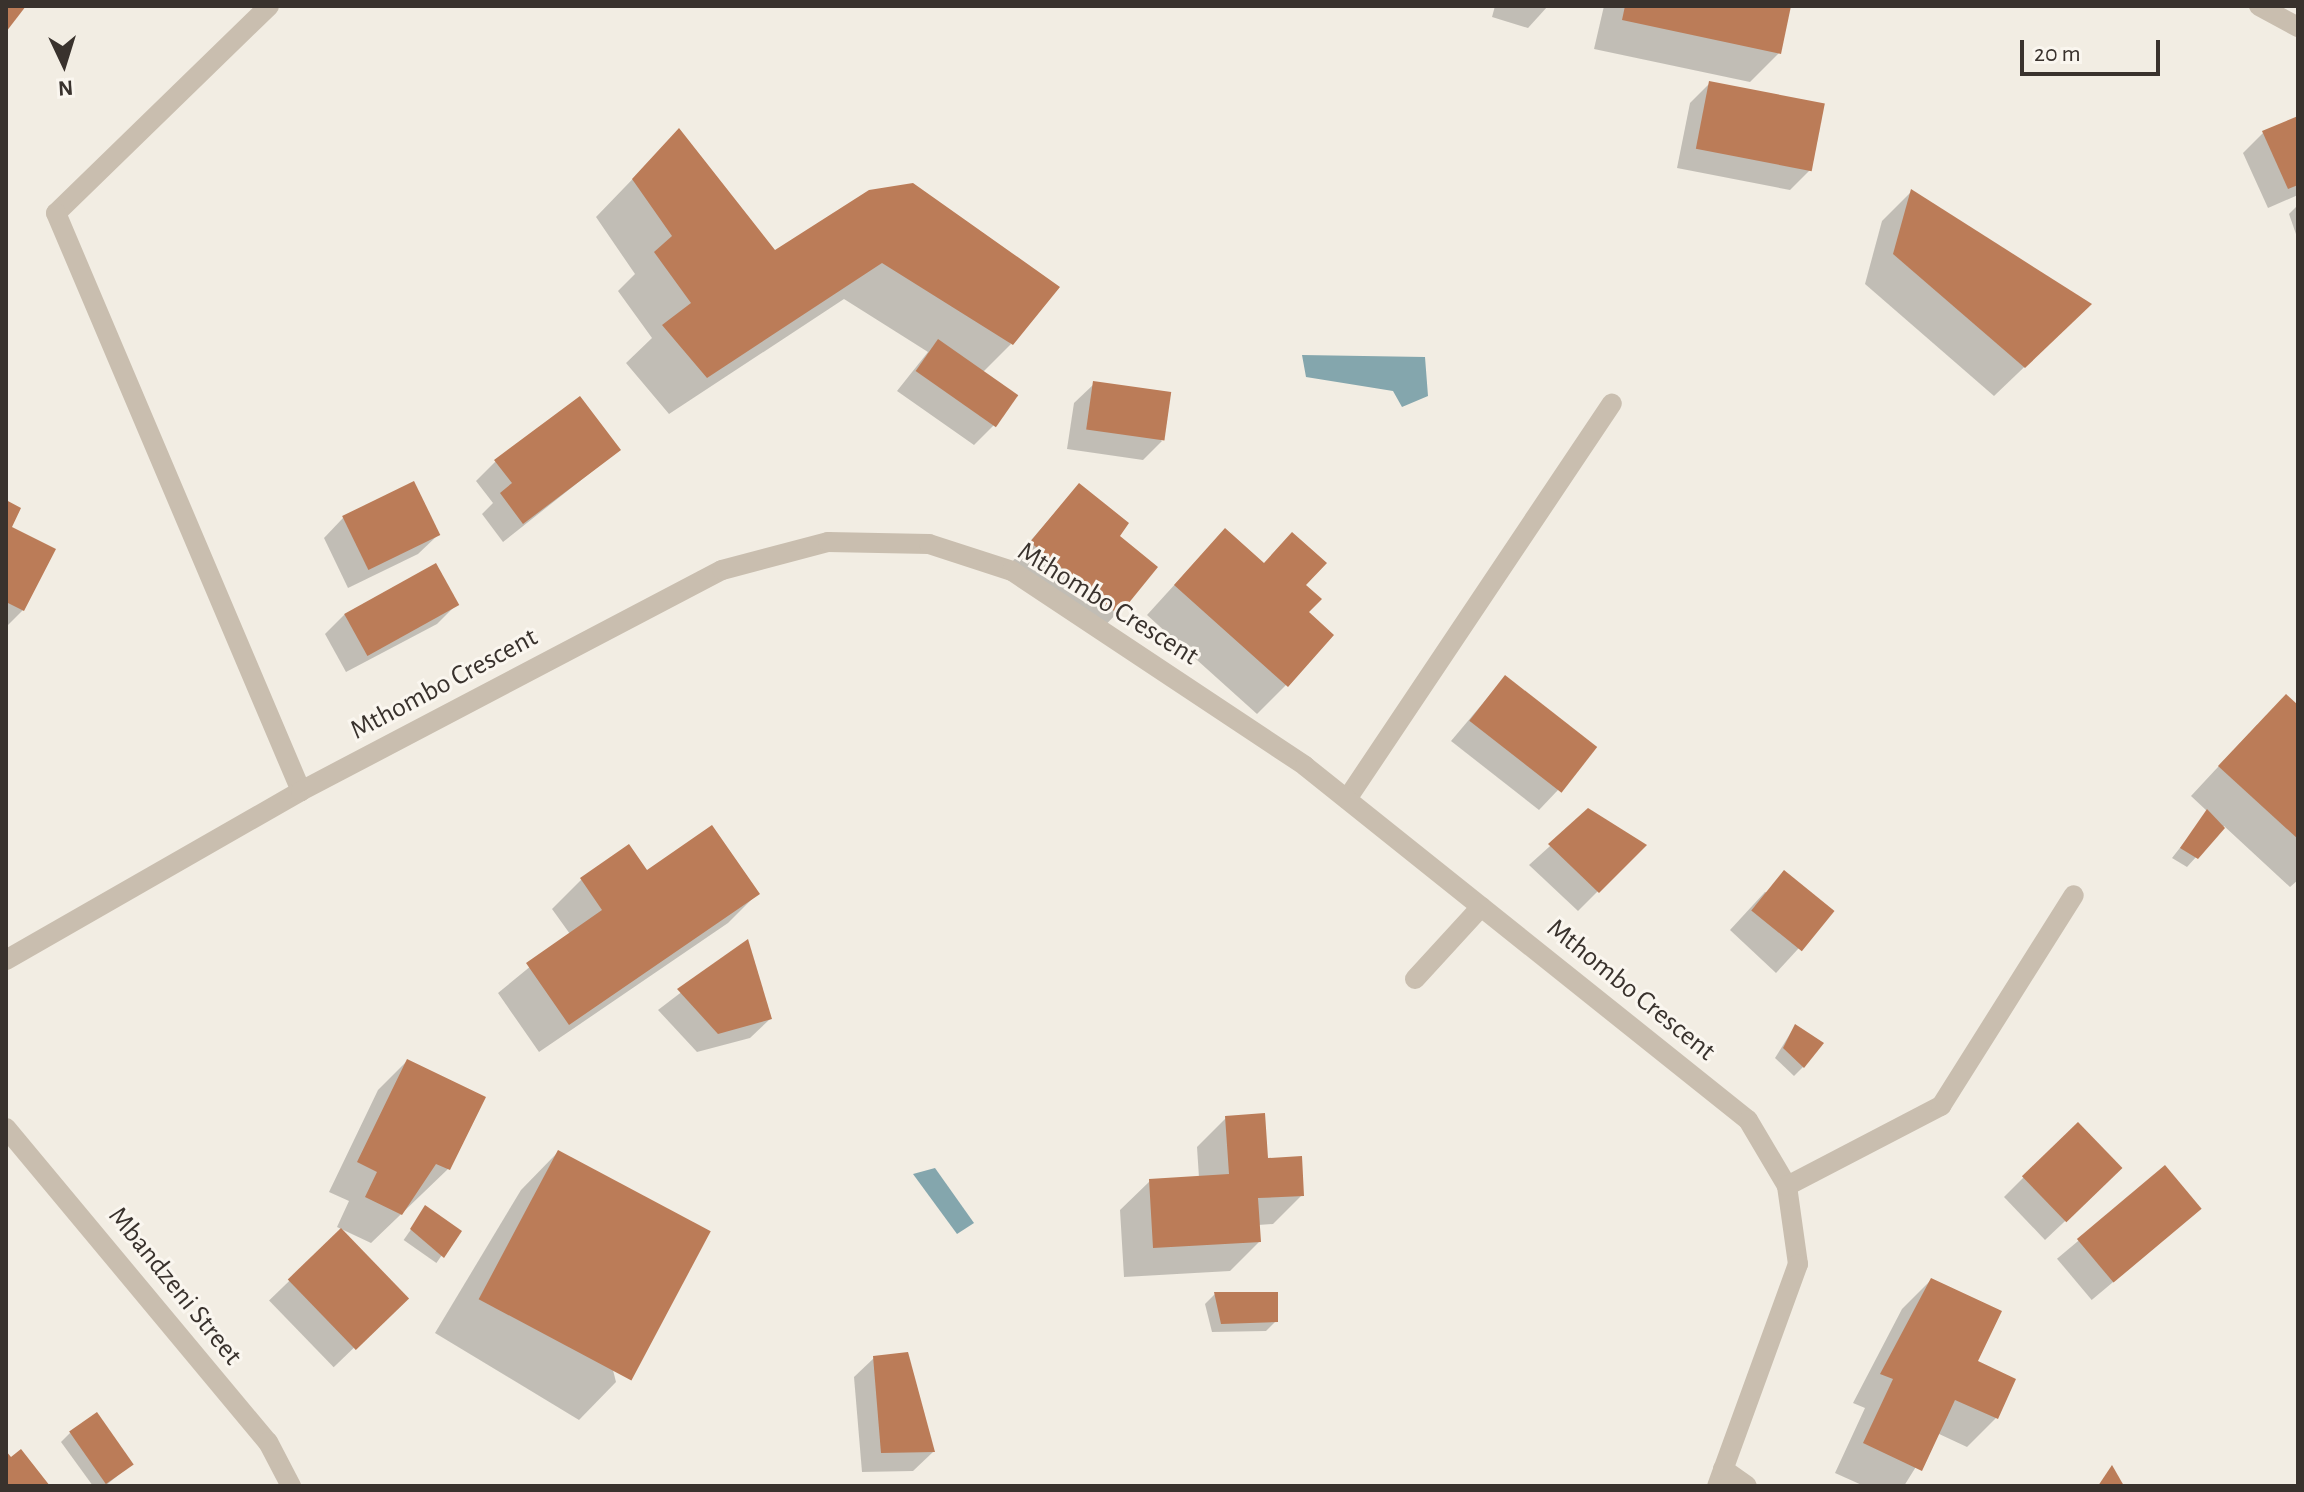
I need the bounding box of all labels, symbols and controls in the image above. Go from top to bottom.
north arrow [24,24,104,104]
scale bar [2024,24,2164,74]
text: 20 m [2034,42,2081,66]
text: N [57,76,74,99]
street label: Mthombo Crescent [1011,535,1205,673]
street label: Mthombo Crescent [345,621,543,747]
street label: Mthombo Crescent [1540,912,1722,1068]
street label: Mbandzeni Street [101,1200,249,1372]

